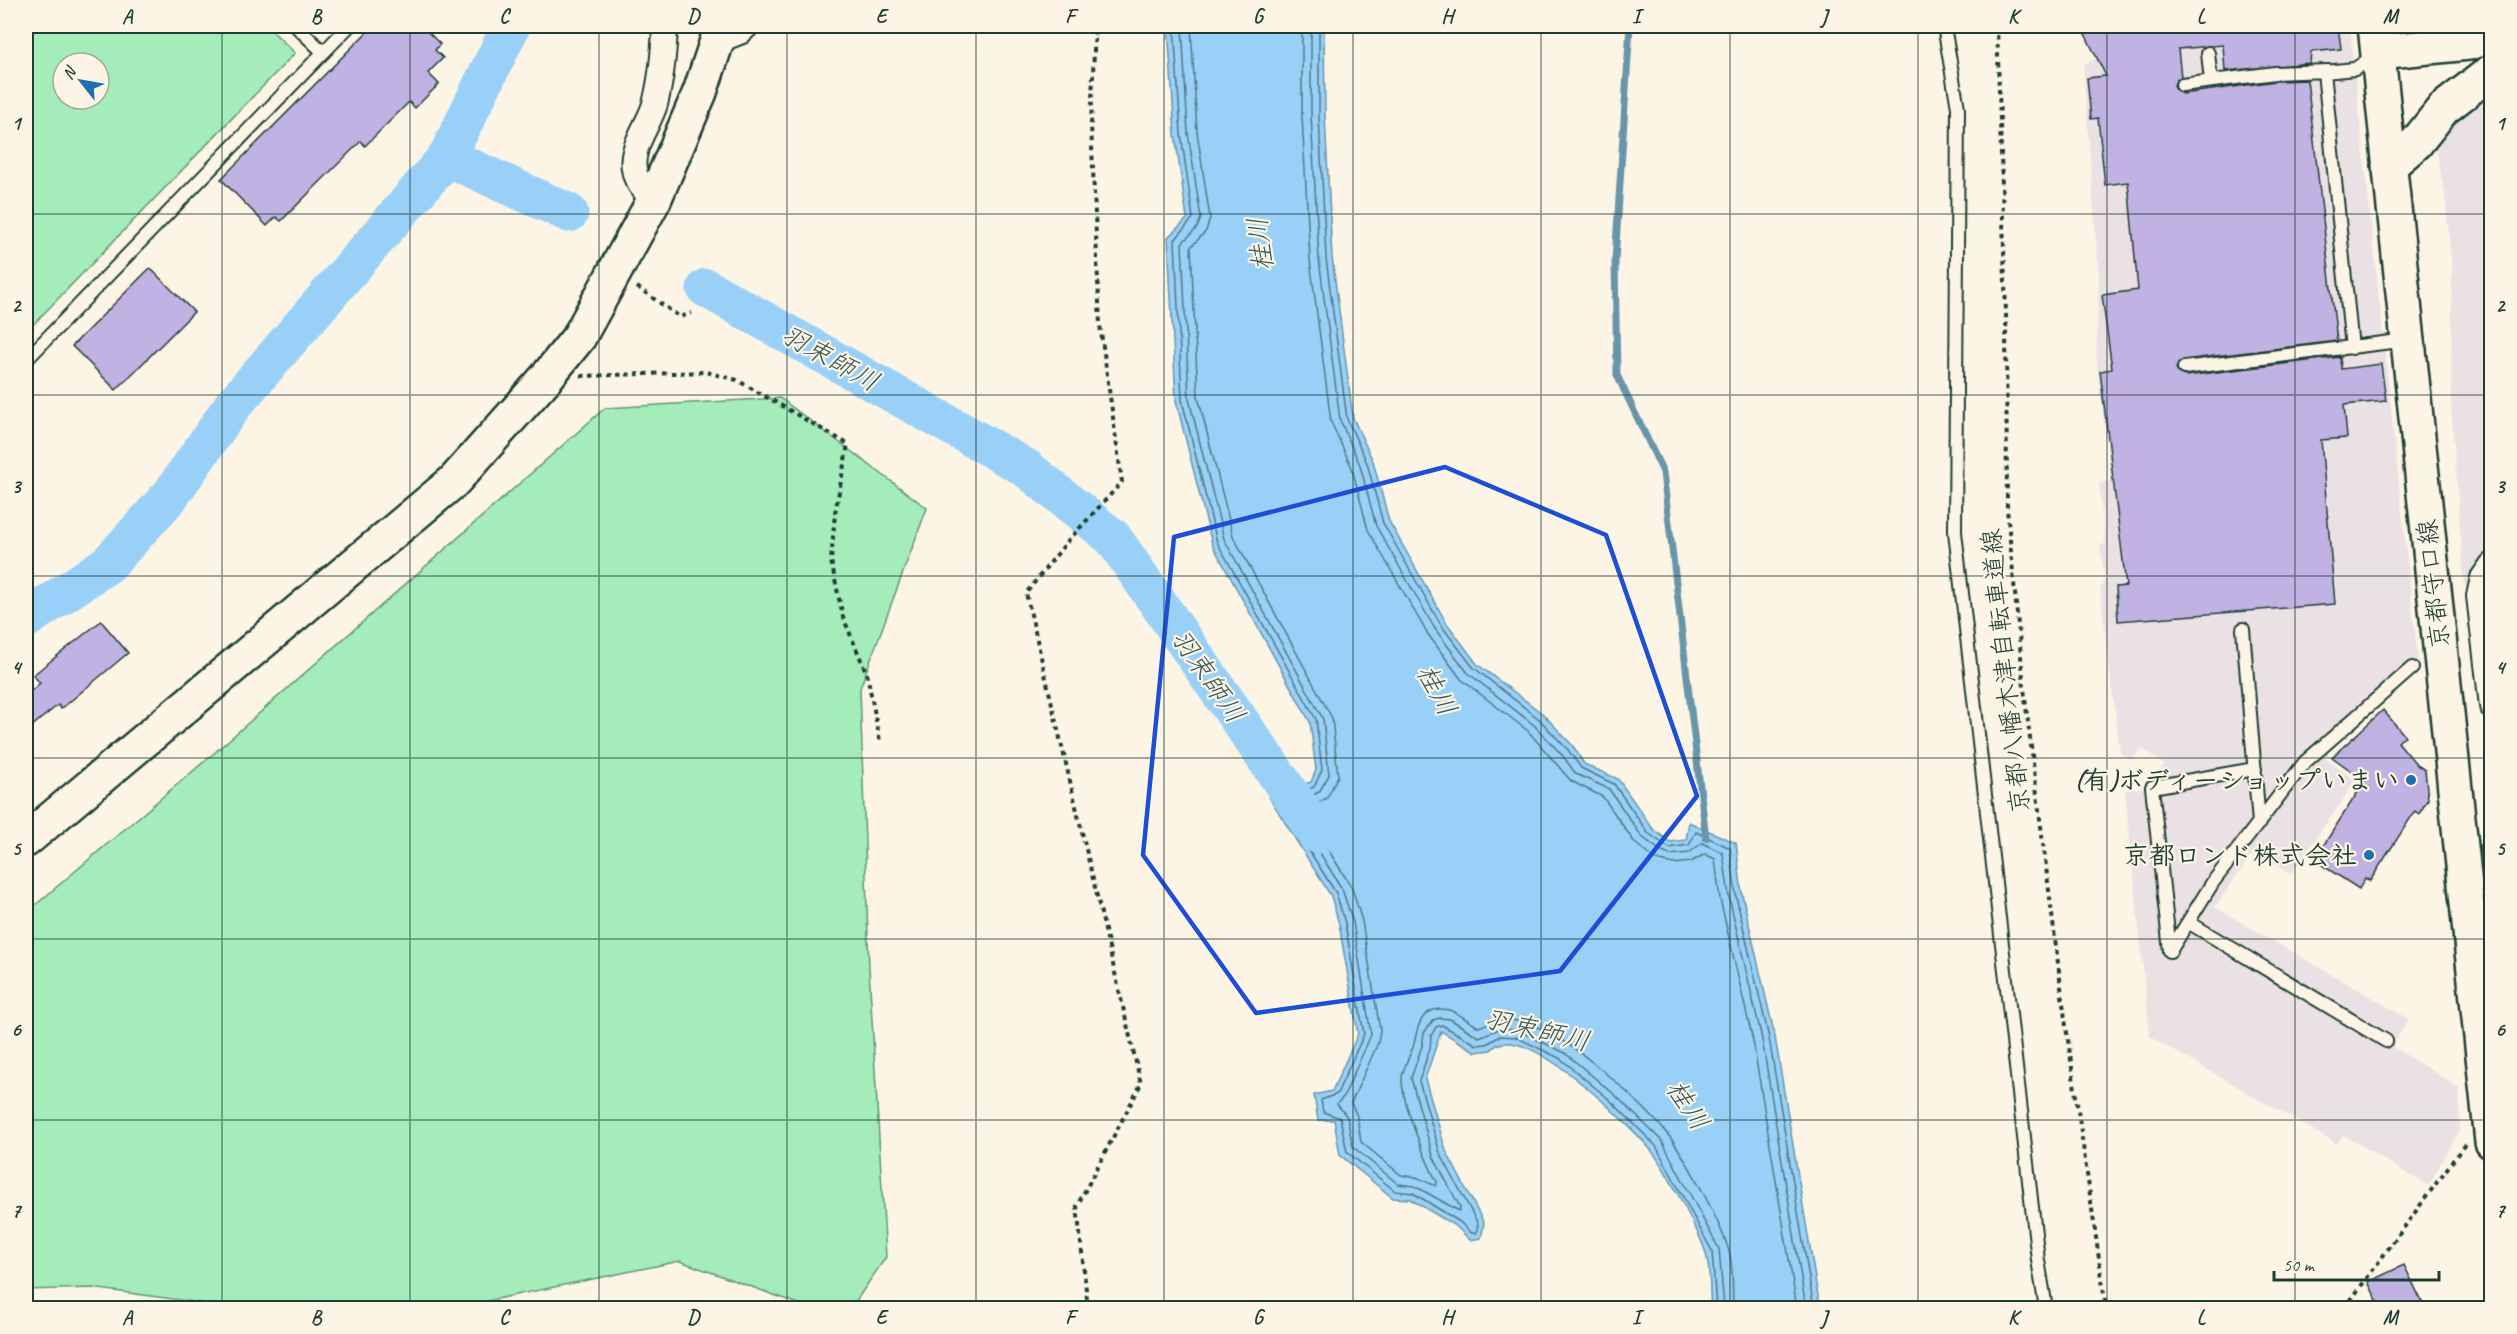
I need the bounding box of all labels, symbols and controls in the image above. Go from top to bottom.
text: A [122,4,134,29]
text: B [311,4,323,29]
text: C [499,4,511,29]
text: D [687,4,701,29]
text: E [876,4,890,29]
text: F [1065,4,1079,29]
text: G [1253,4,1266,29]
text: H [1441,4,1456,29]
text: I [1632,4,1645,29]
text: J [1819,4,1831,29]
text: K [2008,4,2022,29]
text: L [2197,4,2207,29]
text: M [2383,4,2400,29]
north arrow [51,51,111,111]
text: N [58,62,82,83]
text: 1 [12,111,23,136]
text: 1 [2496,111,2507,136]
water label: 桂川 [1240,215,1280,273]
text: 2 [12,293,23,318]
text: 2 [2496,293,2507,318]
water label: 羽束師川 [775,317,885,399]
text: 3 [12,474,23,499]
text: 3 [2496,474,2507,499]
street label: 京都守口線 [2410,518,2457,650]
street label: 京都八幡木津自転車道線 [1974,527,2037,815]
water label: 羽束師川 [1163,622,1253,730]
text: 4 [12,655,24,680]
text: 4 [2496,655,2508,680]
water label: 桂川 [1409,658,1465,722]
place label: (有)ボディーショップいまい [2075,764,2399,797]
marker: (有)ボディーショップいまい [2404,773,2418,787]
text: 5 [12,836,23,861]
text: 5 [2496,836,2507,861]
place label: 京都ロンド株式会社 [2123,839,2357,872]
marker: 京都ロンド株式会社 [2362,848,2376,862]
water label: 羽束師川 [1481,1001,1593,1059]
text: 6 [11,1017,22,1042]
text: 6 [2495,1017,2506,1042]
water label: 桂川 [1659,1073,1717,1137]
text: 7 [12,1198,23,1223]
text: 7 [2496,1198,2507,1223]
scale bar [2274,1244,2439,1282]
text: 50 m [2283,1254,2316,1276]
text: A [122,1305,134,1330]
text: B [311,1305,323,1330]
text: C [499,1305,511,1330]
text: D [687,1305,701,1330]
text: E [876,1305,890,1330]
text: F [1065,1305,1079,1330]
text: G [1253,1305,1266,1330]
text: H [1441,1305,1456,1330]
text: I [1632,1305,1645,1330]
text: J [1819,1305,1831,1330]
text: K [2008,1305,2022,1330]
text: L [2197,1305,2207,1330]
text: M [2383,1305,2400,1330]

